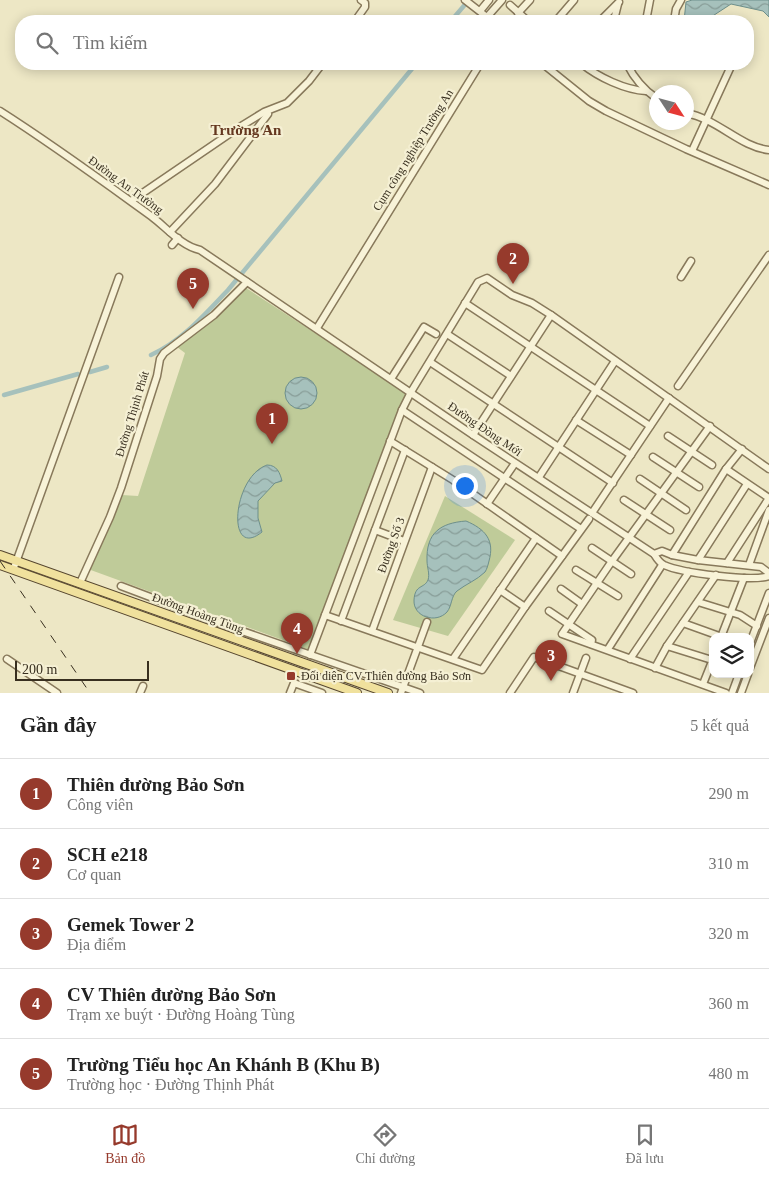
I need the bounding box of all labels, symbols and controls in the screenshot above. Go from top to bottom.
search box [15,15,754,70]
icon: search [33,29,61,57]
text: Tìm kiếm [73,32,147,53]
north arrow [649,85,694,130]
street label: Cụm công nghiệp Trường An [370,87,456,213]
district label: Trường An [211,122,282,138]
street label: Đường An Trường [86,153,166,217]
pin: 2 [497,243,529,284]
pin: 5 [177,268,209,309]
street label: Đường Thịnh Phát [112,369,152,459]
street label: Đường Đồng Mới [445,399,525,459]
pin: 1 [256,403,288,444]
your location [452,473,478,499]
street label: Đường Số 3 [374,515,408,575]
street label: Đường Hoàng Tùng [150,590,246,636]
pin: 4 [281,613,313,654]
map controls [709,633,754,678]
button: layers [709,633,754,678]
pin: 3 [535,640,567,681]
scale bar [15,658,149,681]
text: 200 m [22,662,57,677]
place label: Đối diện CV Thiên đường Bảo Sơn [301,669,471,683]
marker: Đối diện CV Thiên đường Bảo Sơn [285,670,297,682]
text: Gần đây [20,713,96,737]
text: 5 kết quả [690,717,749,734]
text: Thiên đường Bảo Sơn [67,774,245,795]
text: 1 [32,785,40,802]
text: 290 m [709,785,749,802]
text: Công viên [67,796,133,813]
text: SCH e218 [67,844,148,865]
text: 2 [32,855,40,872]
text: 310 m [709,855,749,872]
text: Cơ quan [67,866,121,883]
text: Gemek Tower 2 [67,914,194,935]
text: 3 [32,925,40,942]
text: 320 m [709,925,749,942]
text: Địa điểm [67,936,126,953]
text: CV Thiên đường Bảo Sơn [67,984,276,1005]
text: 4 [32,995,40,1012]
text: 360 m [709,995,749,1012]
text: Trạm xe buýt · Đường Hoàng Tùng [67,1006,295,1023]
text: Trường Tiểu học An Khánh B (Khu B) [67,1054,380,1075]
text: 5 [32,1065,40,1082]
text: 480 m [709,1065,749,1082]
text: Trường học · Đường Thịnh Phát [67,1076,274,1093]
tab: Bản đồ [105,1121,145,1167]
tab: Chỉ đường [356,1121,415,1167]
tab: Đã lưu [626,1121,664,1167]

